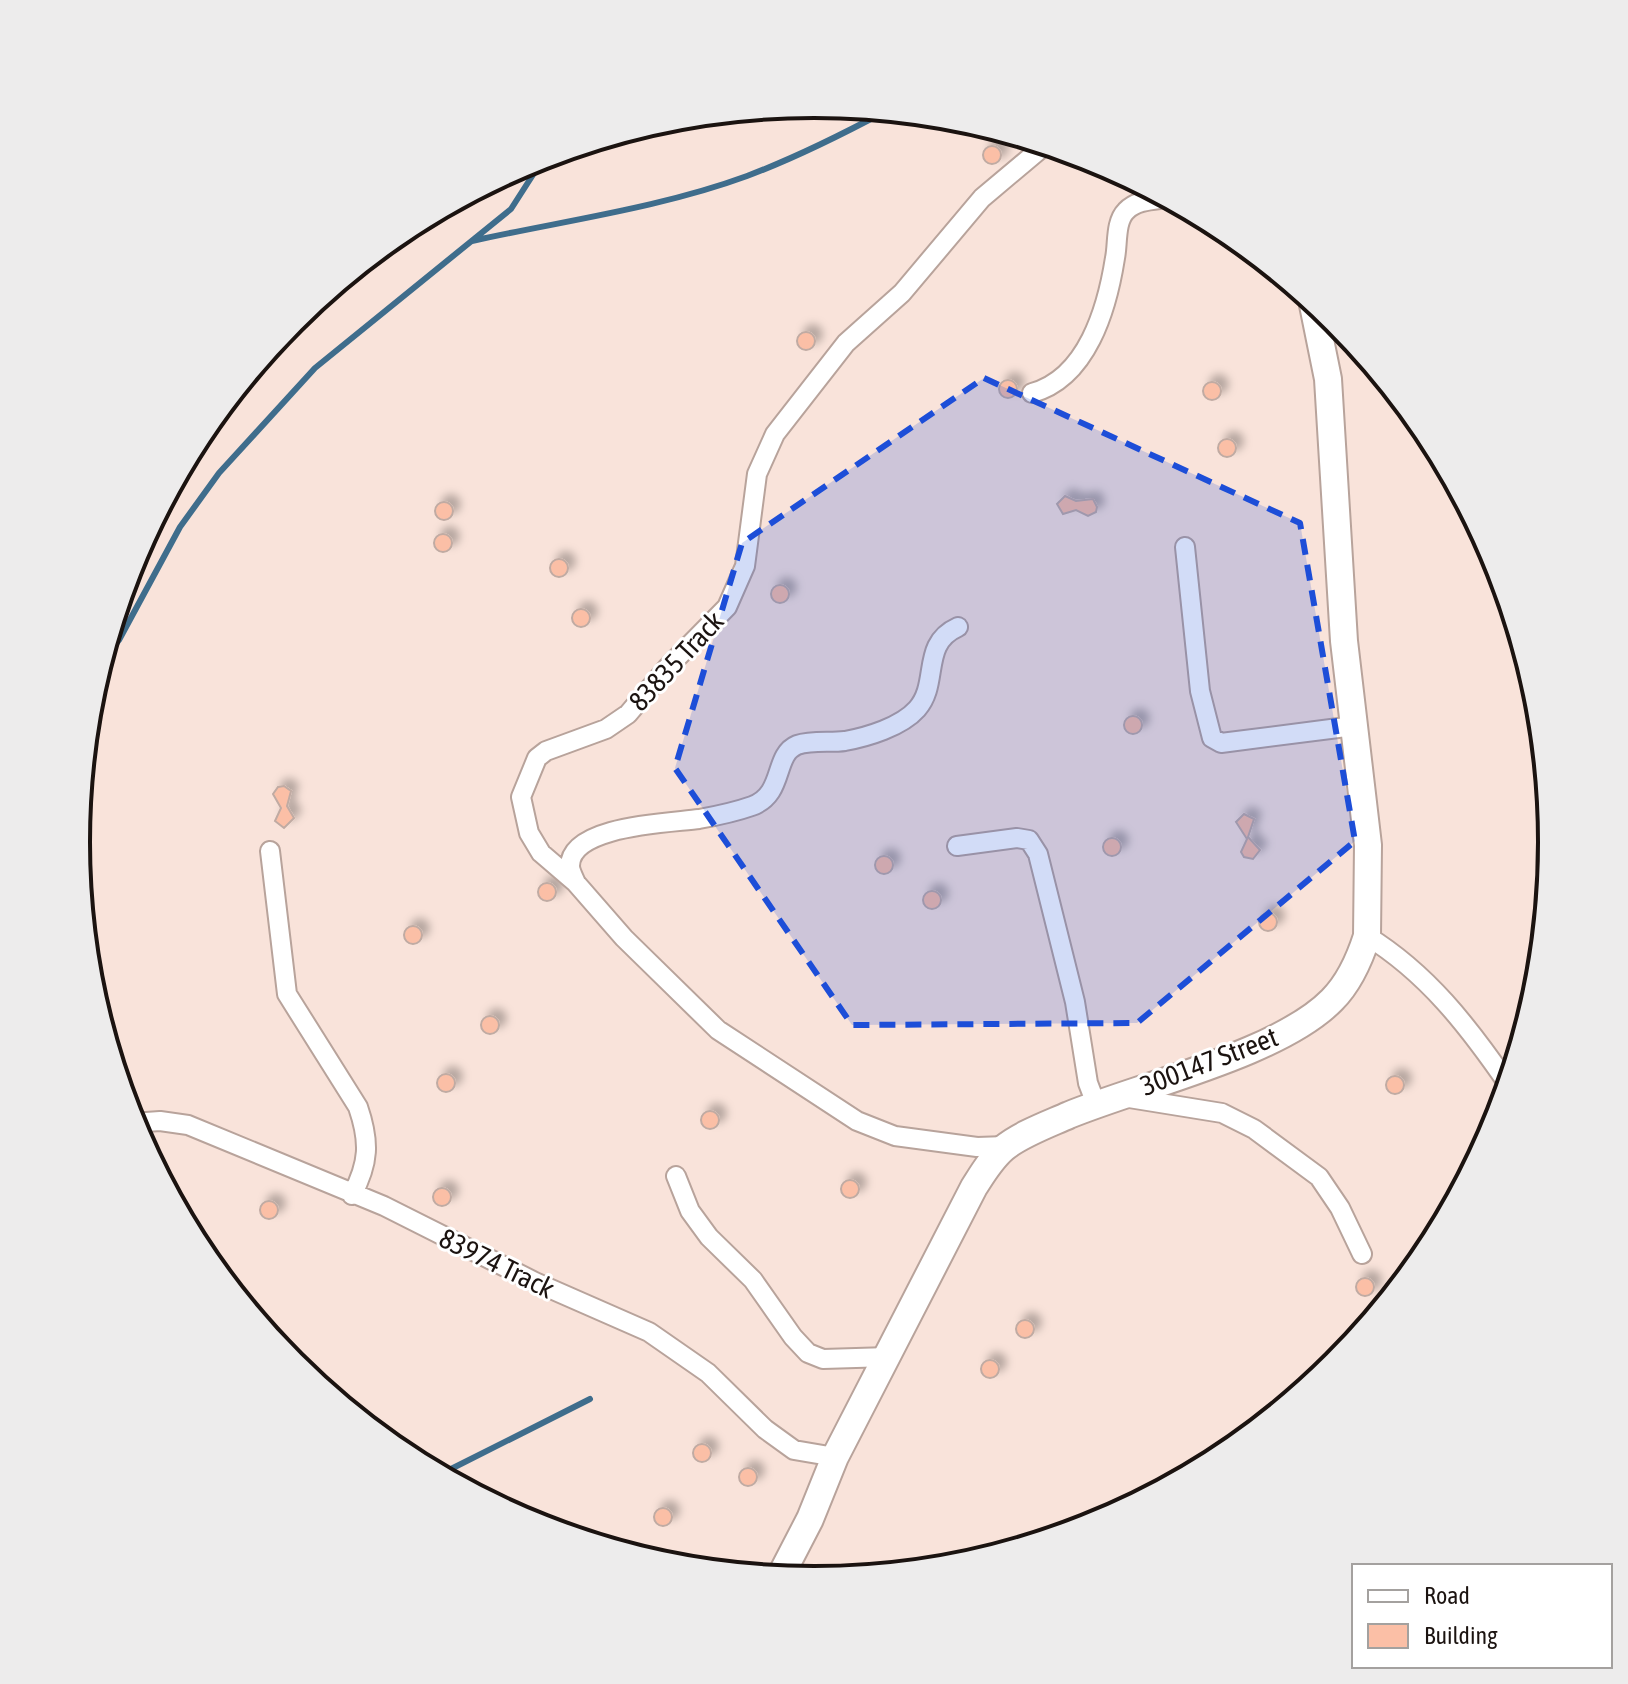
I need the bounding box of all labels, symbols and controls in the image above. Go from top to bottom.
street label: 83835 Track [622,605,730,717]
street label: 300147 Street [1136,1020,1282,1102]
street label: 83974 Track [434,1222,560,1304]
legend [1352,1564,1612,1668]
text: Road [1424,1582,1470,1609]
text: Building [1424,1622,1498,1649]

